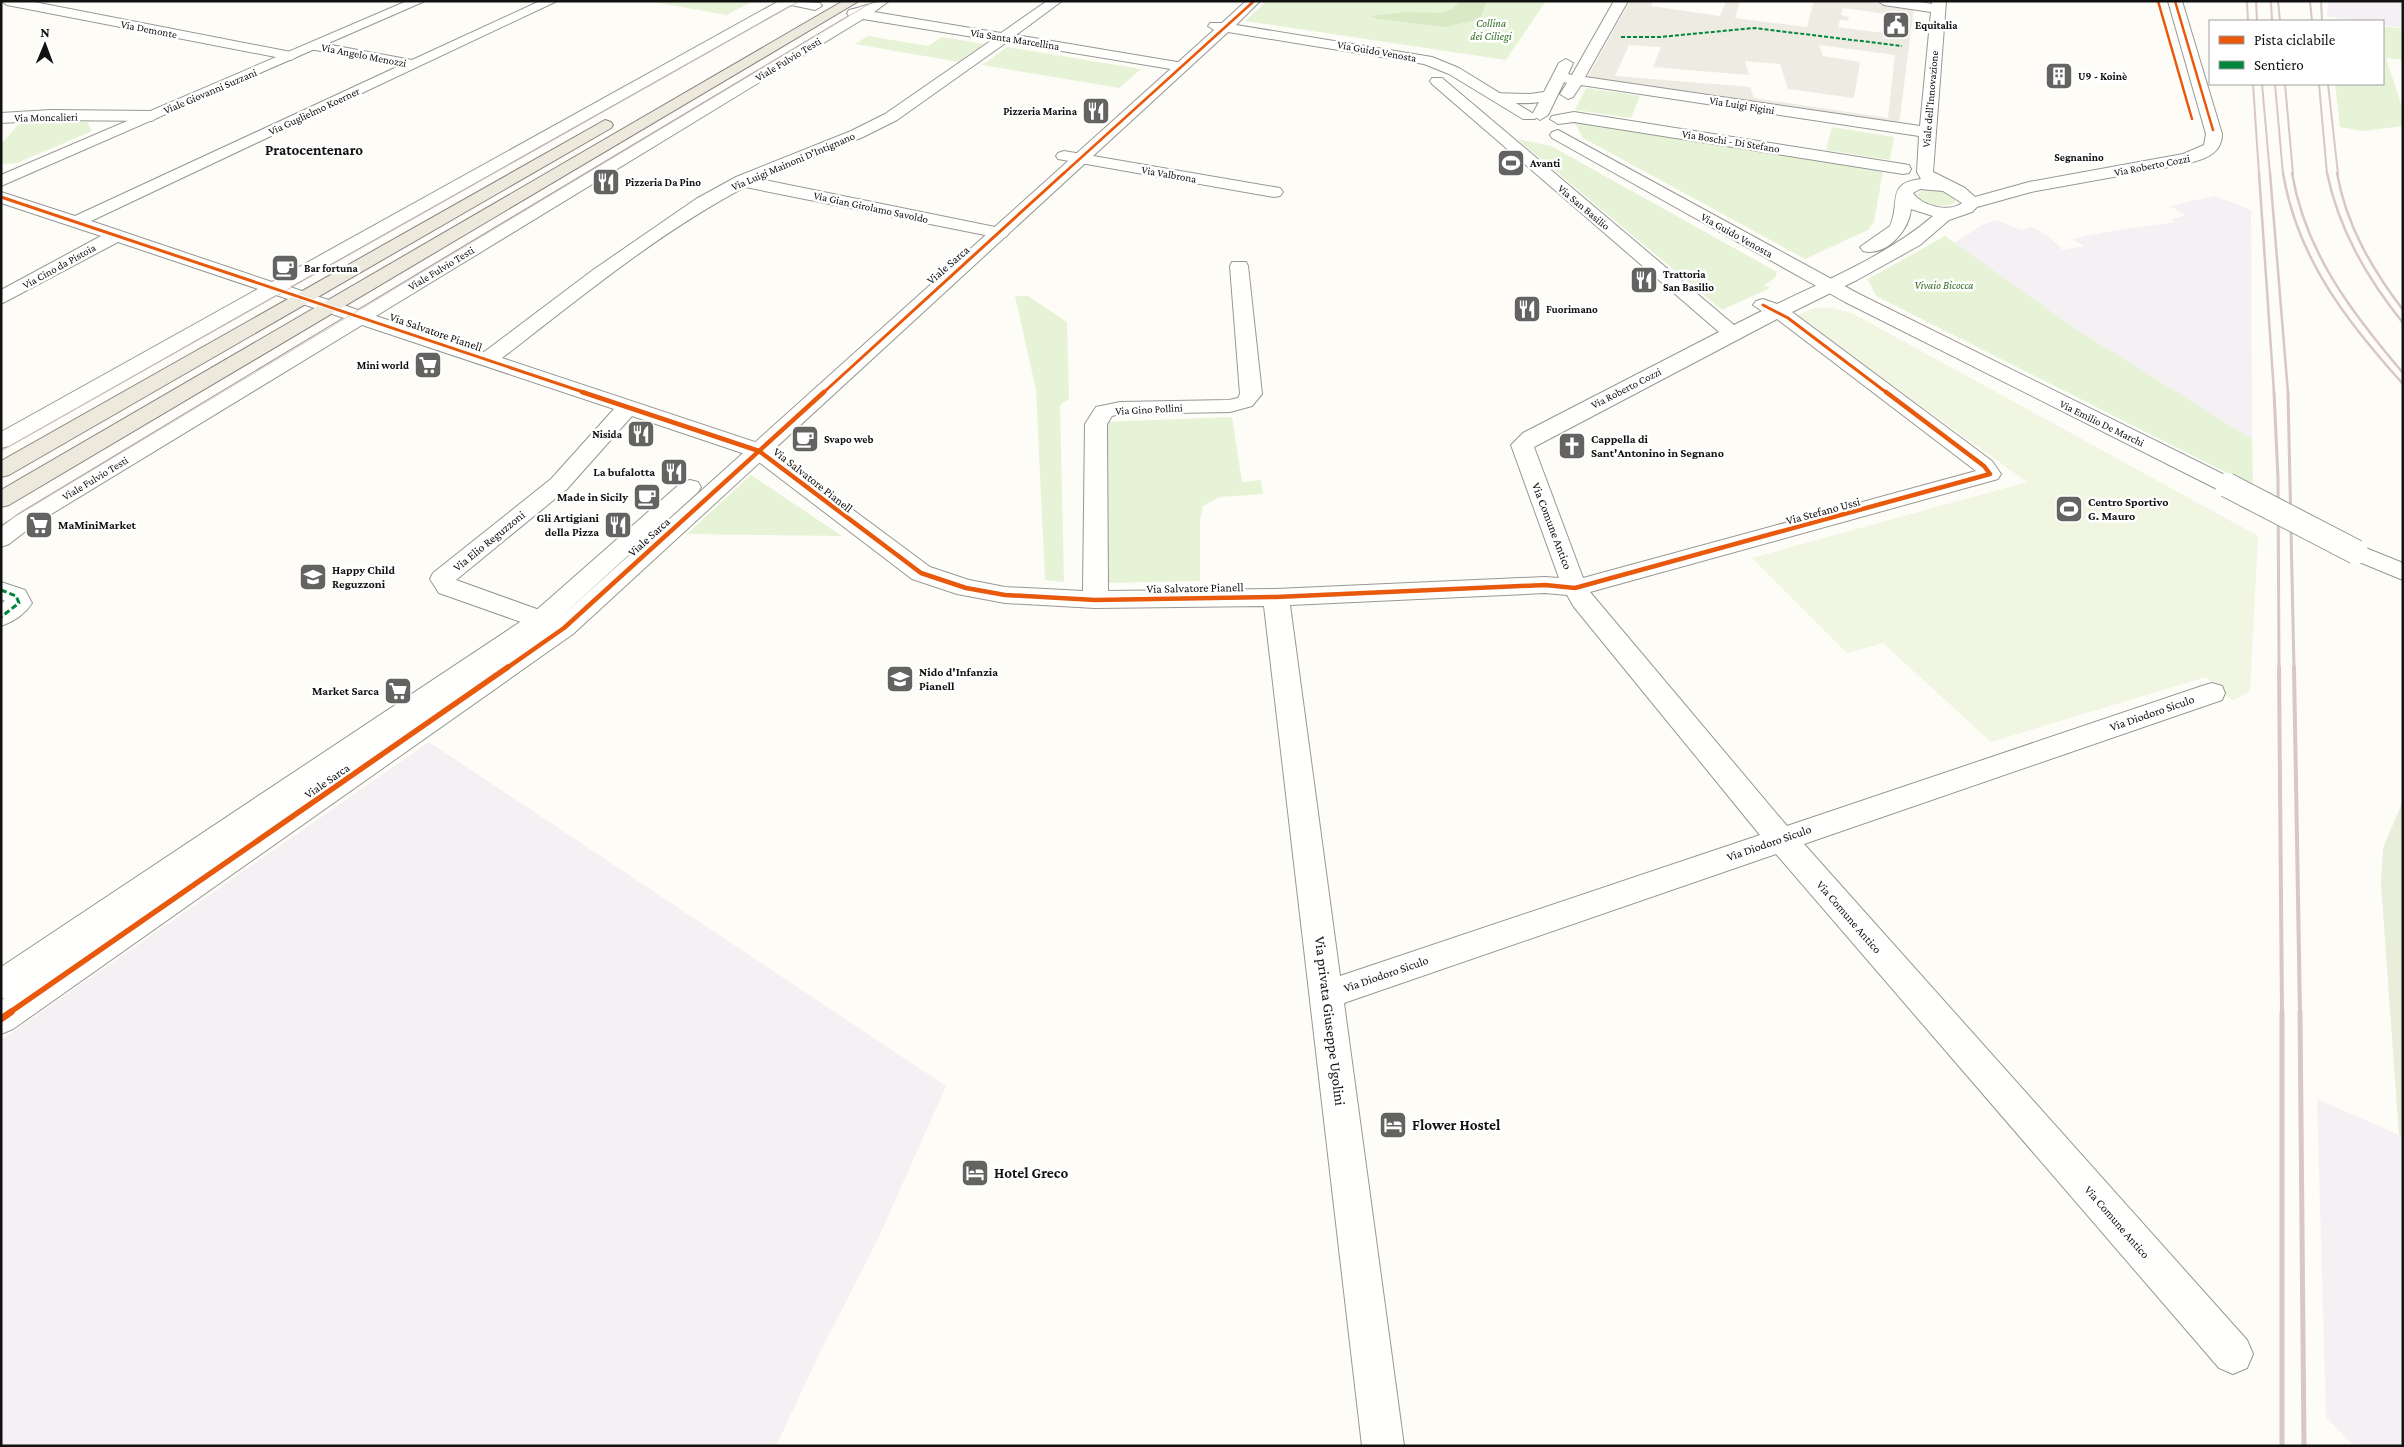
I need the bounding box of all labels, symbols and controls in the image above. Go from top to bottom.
public building icon: Equitalia [1881,10,1911,40]
park label: Collina dei Ciliegi [1470,17,1512,43]
street label: Via Demonte [120,18,178,40]
place label: Equitalia [1915,19,1958,31]
north arrow [20,20,70,70]
legend [2209,20,2384,85]
text: N [40,24,51,40]
street label: Via Santa Marcellina [970,26,1060,52]
text: Pista ciclabile [2254,32,2336,48]
street label: Viale Fulvio Testi [753,35,823,83]
street label: Via Guido Venosta [1336,38,1418,64]
street label: Via Angelo Menozzi [320,41,408,70]
street label: Viale dell'Innovazione [1920,50,1940,148]
text: Sentiero [2254,57,2304,73]
building icon: U9 - Koinè [2044,61,2074,91]
street label: Viale Giovanni Suzzani [162,66,259,116]
place label: U9 - Koinè [2078,70,2127,82]
street label: Via Guglielmo Koerner [267,85,362,138]
street label: Via Luigi Figini [1708,94,1776,117]
restaurant icon: Pizzeria Marina [1081,96,1111,126]
place label: Pizzeria Marina [1003,105,1078,117]
street label: Via Moncalieri [14,110,78,124]
street label: Via Boschi - Di Stefano [1681,127,1781,155]
street label: Via Luigi Mainoni D'Intignano [729,129,857,193]
district label: Pratocentenaro [265,142,363,158]
sports icon: Avanti [1496,148,1526,178]
district label: Segnanino [2054,151,2104,163]
street label: Via Roberto Cozzi [2113,152,2191,178]
place label: Avanti [1529,157,1561,169]
street label: Via Valbrona [1141,163,1197,185]
restaurant icon: Pizzeria Da Pino [591,167,621,197]
place label: Pizzeria Da Pino [625,176,701,188]
street label: Via San Basilio [1556,182,1613,232]
street label: Via Gian Girolamo Savoldo [812,189,930,225]
street label: Via Guido Venosta [1699,210,1775,260]
street label: Via Cino da Pistoia [20,241,98,291]
street label: Viale Sarca [924,242,972,287]
street label: Viale Fulvio Testi [406,244,476,292]
cafe icon: Bar fortuna [270,253,300,283]
place label: Bar fortuna [304,262,358,274]
restaurant icon: Trattoria San Basilio [1629,265,1659,295]
place label: Trattoria San Basilio [1663,268,1714,293]
park label: Vivaio Bicocca [1915,279,1974,291]
restaurant icon: Fuorimano [1512,294,1542,324]
place label: Fuorimano [1546,303,1598,315]
street label: Via Salvatore Pianell [388,310,484,354]
supermarket icon: Mini world [413,350,443,380]
place label: Mini world [357,359,409,371]
street label: Via Roberto Cozzi [1589,365,1663,411]
street label: Via Emilio De Marchi [2058,397,2146,449]
street label: Via Gino Pollini [1115,401,1183,417]
restaurant icon: Nisida [626,419,656,449]
cafe icon: Svapo web [790,424,820,454]
place label: Nisida [592,428,623,440]
church icon: Cappella di Sant'Antonino in Segnano [1557,431,1587,461]
place label: Cappella di Sant'Antonino in Segnano [1591,432,1724,460]
place label: Svapo web [824,433,873,445]
street label: Via Salvatore Pianell [770,445,856,515]
street label: Viale Fulvio Testi [60,454,130,502]
restaurant icon: La bufalotta [659,457,689,487]
place label: La bufalotta [593,465,655,479]
street label: Via Comune Antico [1529,481,1575,571]
cafe icon: Made in Sicily [632,482,662,512]
place label: Made in Sicily [557,490,628,504]
street label: Via Stefano Ussi [1784,494,1862,528]
sports icon: Centro Sportivo G. Mauro [2054,494,2084,524]
place label: Centro Sportivo G. Mauro [2088,495,2168,523]
street label: Via Elio Reguzzoni [450,508,528,574]
supermarket icon: MaMiniMarket [24,510,54,540]
restaurant icon: Gli Artigiani della Pizza [603,510,633,540]
place label: Gli Artigiani della Pizza [536,511,600,539]
street label: Viale Sarca [625,514,673,560]
place label: MaMiniMarket [58,518,136,532]
school or university icon: Happy Child Reguzzoni [298,562,328,592]
place label: Happy Child Reguzzoni [332,563,396,591]
street label: Via Salvatore Pianell [1146,580,1244,596]
school or university icon: Nido d'Infanzia Pianell [885,664,915,694]
place label: Nido d'Infanzia Pianell [919,665,998,693]
supermarket icon: Market Sarca [383,676,413,706]
place label: Market Sarca [312,684,379,698]
street label: Via Diodoro Siculo [2108,692,2196,734]
street label: Viale Sarca [302,760,353,802]
street label: Via Diodoro Siculo [1725,822,1813,864]
street label: Via Comune Antico [1814,878,1884,956]
street label: Via privata Giuseppe Ugolini [1311,935,1348,1107]
street label: Via Diodoro Siculo [1342,953,1430,995]
hotel icon: Flower Hostel [1378,1110,1408,1140]
place label: Flower Hostel [1412,1117,1501,1133]
hotel icon: Hotel Greco [960,1158,990,1188]
place label: Hotel Greco [994,1165,1068,1181]
street label: Via Comune Antico [2082,1183,2152,1261]

